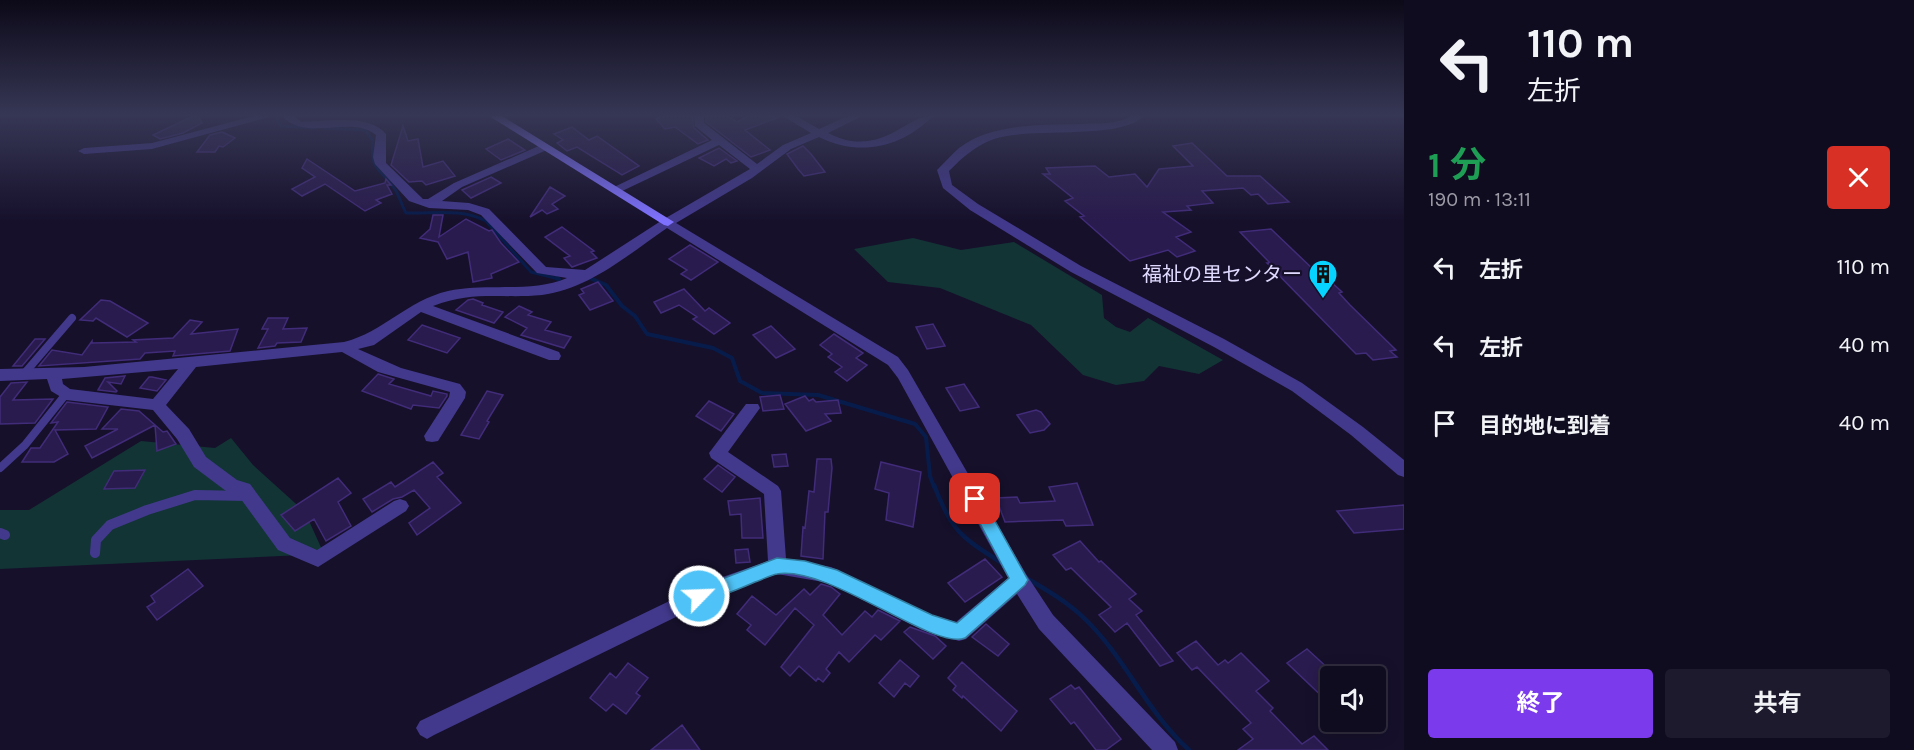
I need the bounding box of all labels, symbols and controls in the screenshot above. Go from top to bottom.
text: 110 m [1527,18,1634,68]
icon: left [1428,24,1506,102]
text: 左折 [1527,75,1581,107]
text: 1 分 [1428,144,1486,186]
button: close [1827,146,1890,209]
text: 190 m · 13:11 [1428,188,1531,211]
icon: left [1428,251,1461,284]
text: 110 m [1837,254,1890,280]
text: 左折 [1479,257,1523,283]
building icon: 福祉の里センター [1307,258,1339,300]
place label: 福祉の里センター [1142,263,1302,286]
icon: left [1428,329,1461,362]
text: 40 m [1839,332,1890,358]
text: 左折 [1479,335,1523,361]
icon: arrive [1428,407,1461,440]
text: 40 m [1839,410,1890,436]
text: 目的地に到着 [1479,413,1611,439]
pin [949,473,1000,524]
icon: arrive [958,482,991,515]
position arrow [667,564,731,628]
map controls [1320,666,1386,732]
button: sound [1320,666,1386,732]
button: 終了 [1428,669,1653,738]
button: 共有 [1665,669,1890,738]

